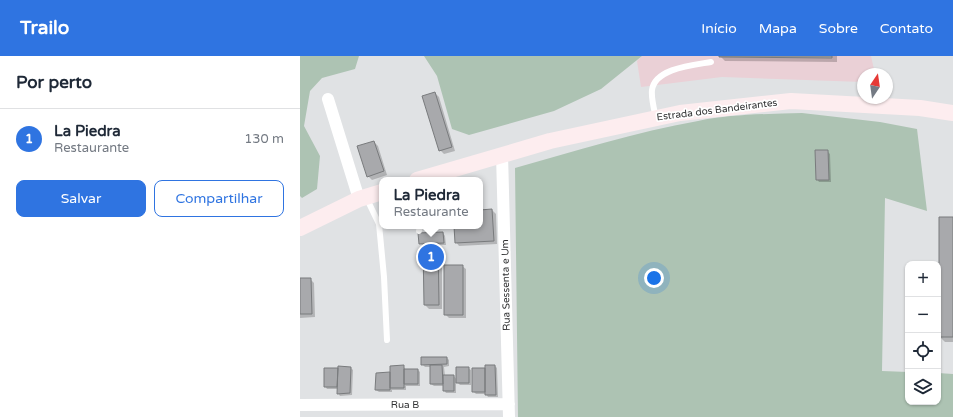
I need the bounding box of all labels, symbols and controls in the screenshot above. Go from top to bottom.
text: Trailo [20,17,69,39]
text: Início [701,20,737,37]
text: Mapa [759,20,797,37]
text: Sobre [819,20,858,37]
text: Contato [880,20,933,37]
north arrow [857,68,893,104]
text: Por perto [16,72,92,93]
street label: Estrada dos Bandeirantes [656,97,778,123]
text: La Piedra [54,122,121,140]
text: 1 [25,131,33,147]
text: 130 m [244,131,284,147]
text: Restaurante [54,140,129,156]
popup [379,177,483,229]
button: Salvar [16,180,146,217]
button: Compartilhar [154,180,284,217]
text: La Piedra [393,186,460,204]
text: Restaurante [393,204,469,220]
street label: Rua Sessenta e Um [499,239,513,331]
pin: 1 [418,242,444,272]
map controls [905,261,941,405]
button: + [905,261,941,297]
your location [644,268,664,288]
button: − [905,297,941,333]
button: locate [905,333,941,369]
button: layers [905,369,941,405]
street label: Rua B [391,399,419,411]

